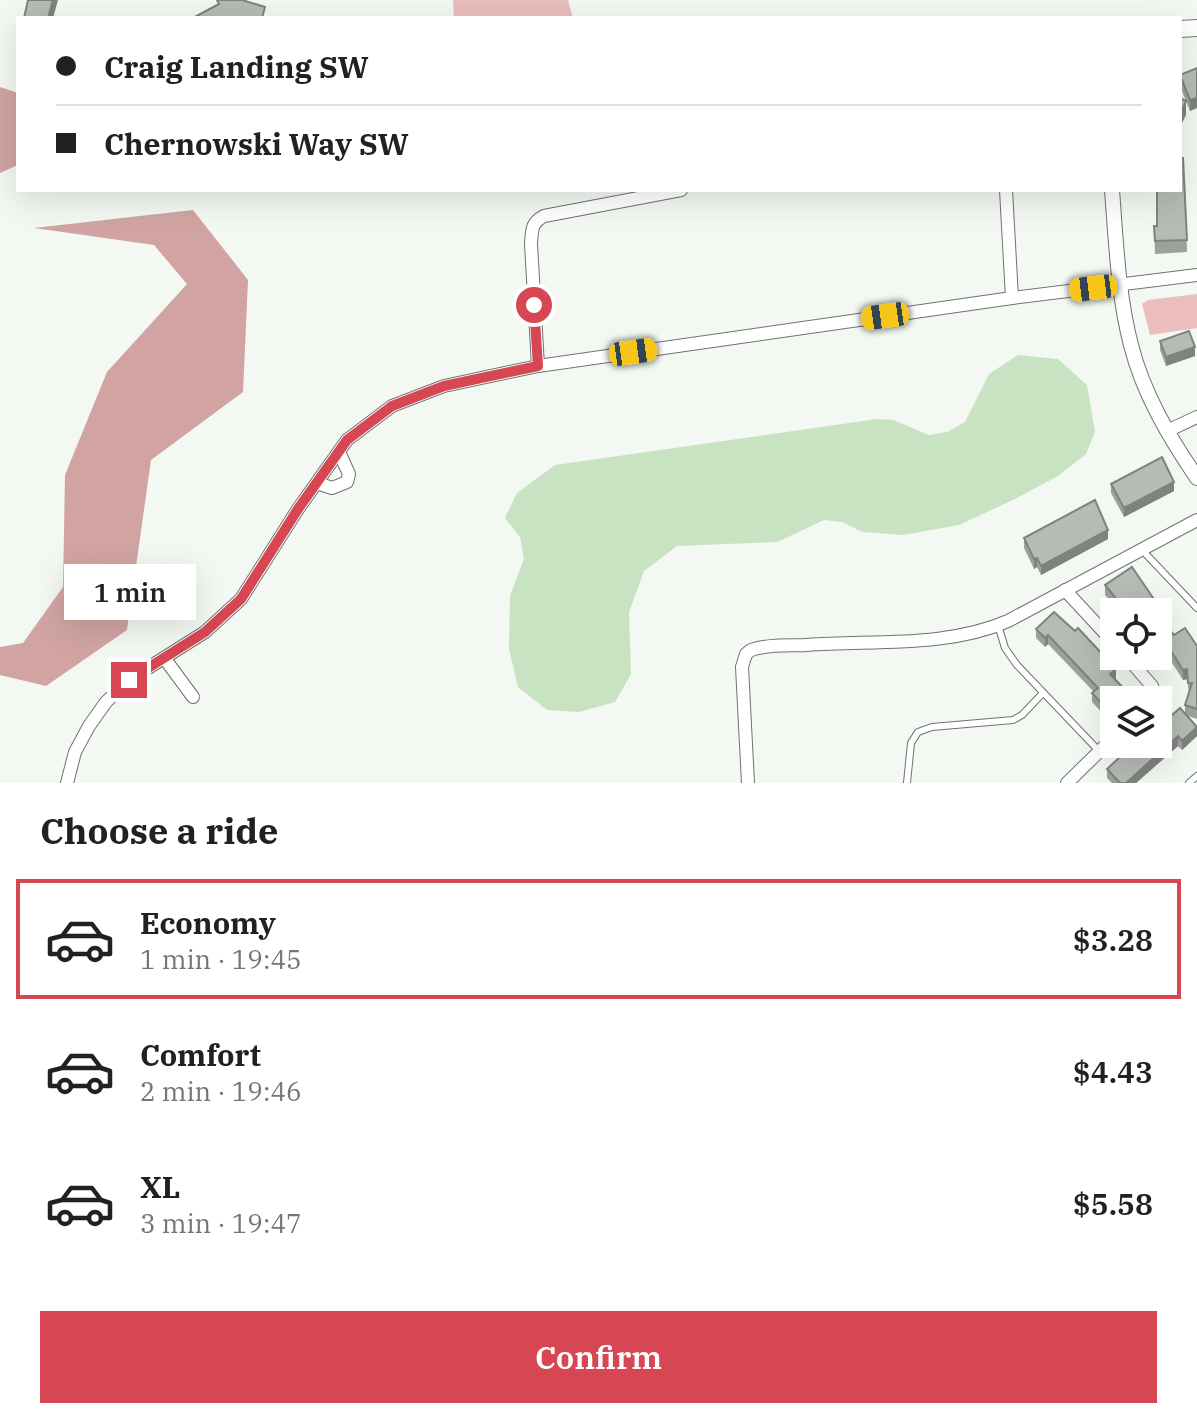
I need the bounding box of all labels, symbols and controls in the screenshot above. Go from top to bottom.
text: Craig Landing SW [104,47,368,86]
text: Chernowski Way SW [104,124,409,163]
car [1068,273,1118,303]
route start [516,287,552,323]
car [860,301,910,331]
car [608,337,658,367]
callout: 1 min [63,564,195,620]
text: 1 min [94,575,166,609]
map controls [1100,598,1172,758]
button: locate [1100,598,1172,670]
route end [111,662,147,698]
button: layers [1100,686,1172,758]
text: Choose a ride [40,807,279,854]
icon: car [44,903,116,975]
text: Economy [140,903,276,942]
text: $3.28 [1073,920,1153,959]
text: 1 min · 19:45 [140,942,302,976]
icon: car [44,1035,116,1107]
text: Comfort [140,1035,261,1074]
text: $4.43 [1073,1052,1153,1091]
text: 2 min · 19:46 [140,1074,302,1108]
icon: car [44,1167,116,1239]
text: XL [140,1167,180,1206]
text: $5.58 [1073,1184,1153,1223]
text: 3 min · 19:47 [140,1206,302,1240]
button: Confirm [40,1311,1157,1403]

